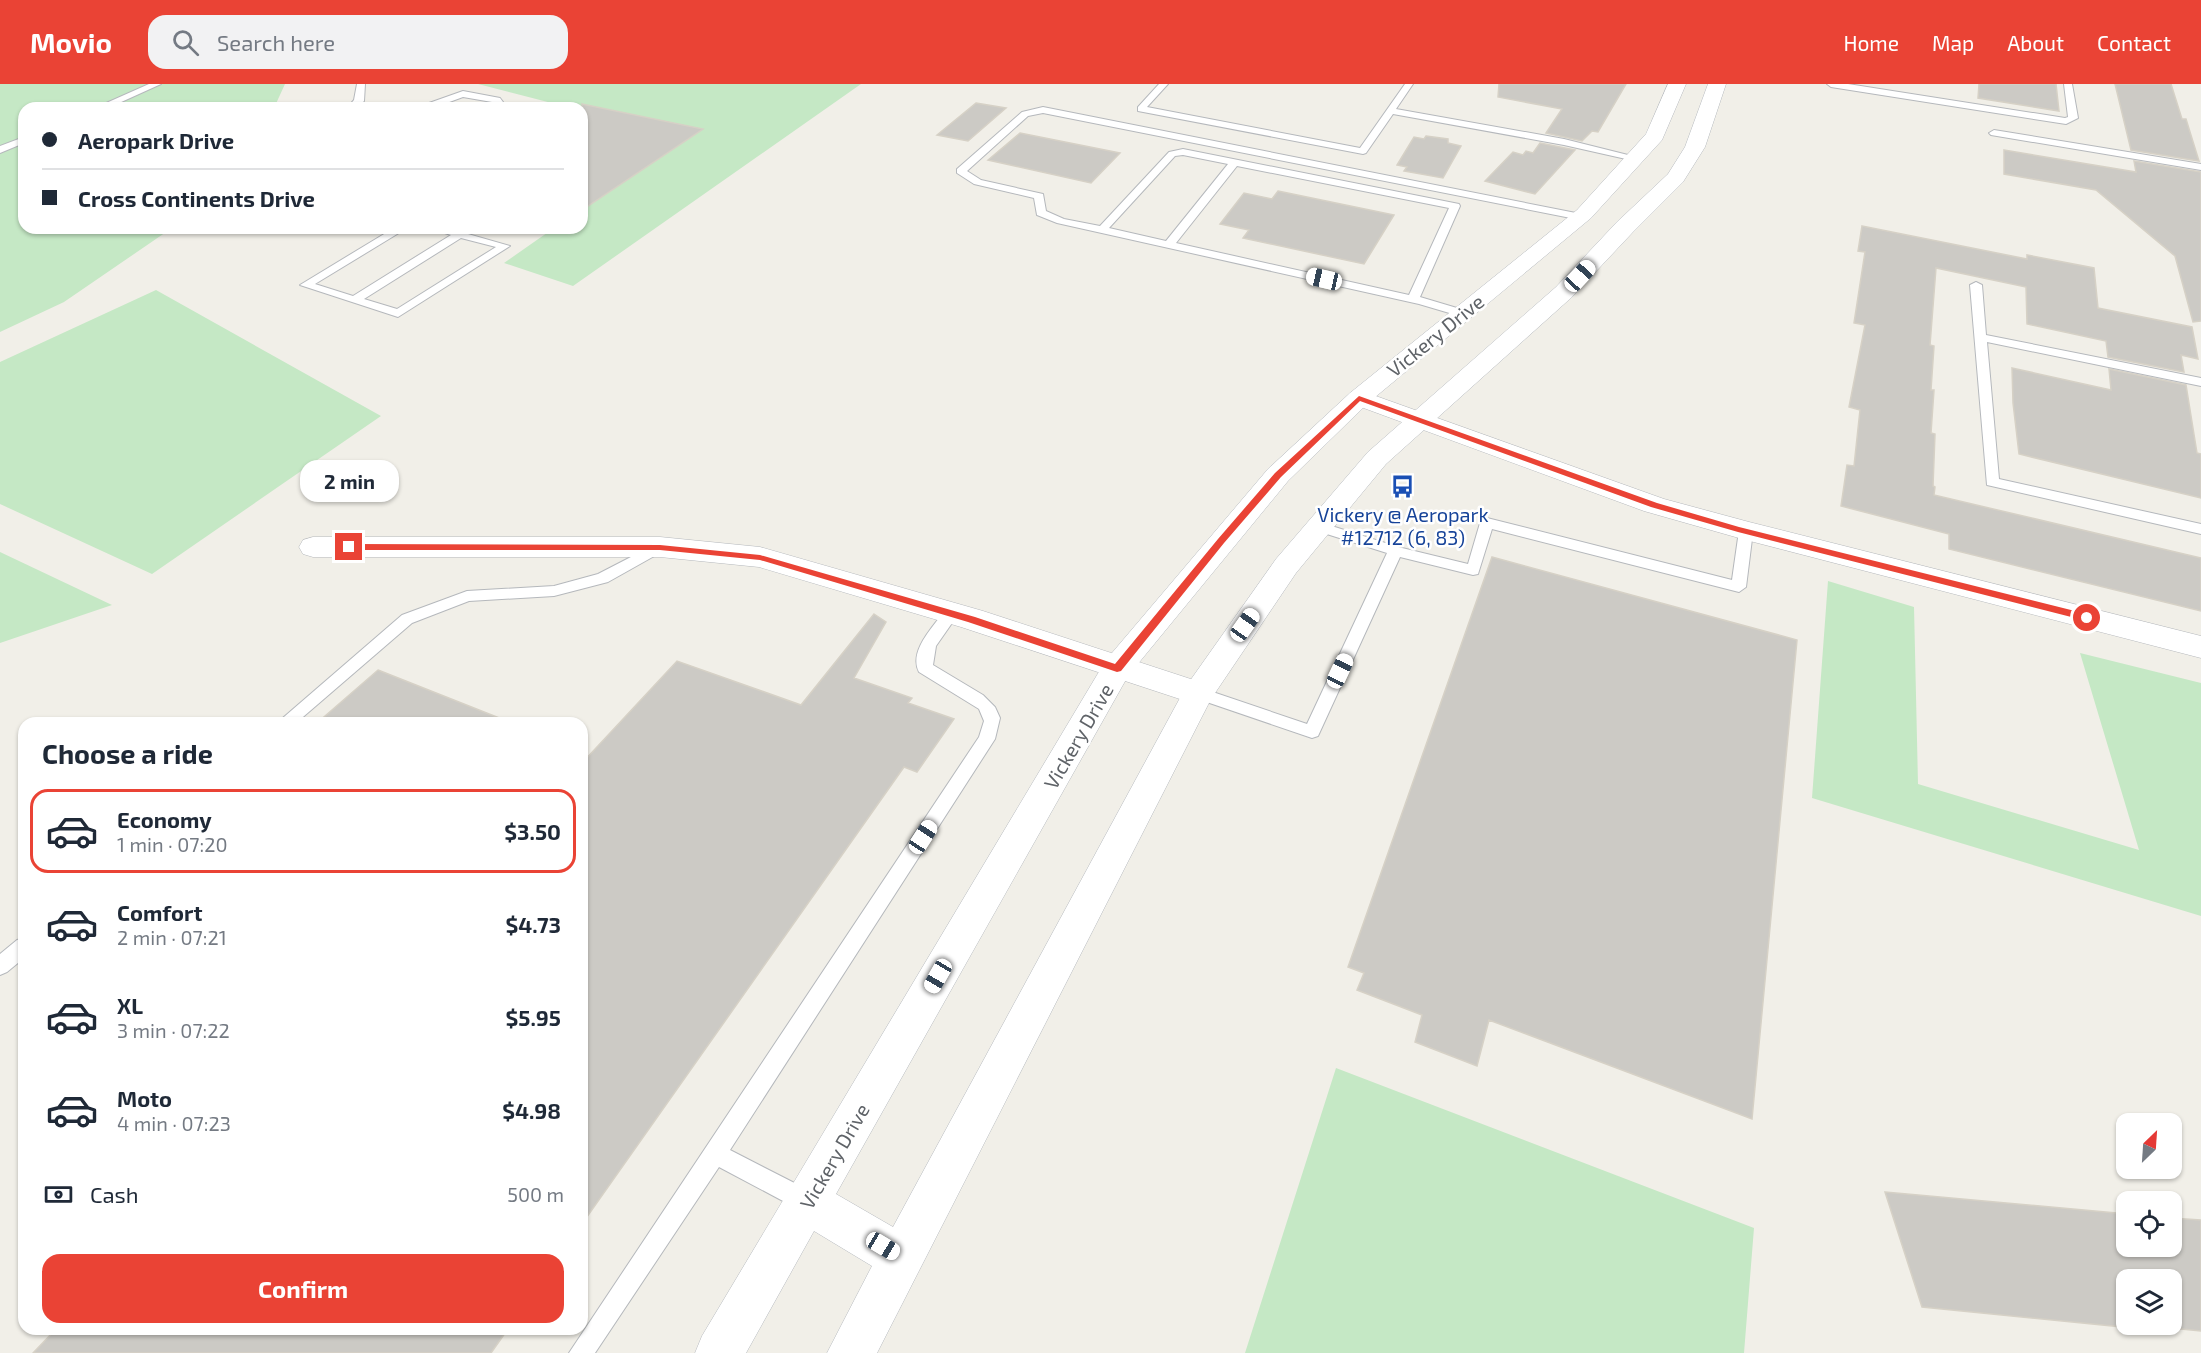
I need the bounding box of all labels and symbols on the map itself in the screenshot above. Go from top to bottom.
car [1561,257,1599,295]
car [1304,266,1344,292]
street label: Vickery Drive [1382,289,1488,381]
callout: 2 min [300,460,398,502]
bus stop icon: Vickery @ Aeropark #12712 (6, 83) [1390,473,1416,499]
place label: Vickery @ Aeropark #12712 (6, 83) [1317,502,1489,549]
route end [335,533,362,560]
route start [2073,604,2100,631]
car [1227,605,1263,645]
car [1324,651,1356,691]
street label: Vickery Drive [1038,679,1118,793]
car [906,817,940,857]
car [921,956,955,996]
street label: Vickery Drive [794,1099,874,1213]
north arrow [2116,1113,2182,1179]
car [863,1229,903,1263]

